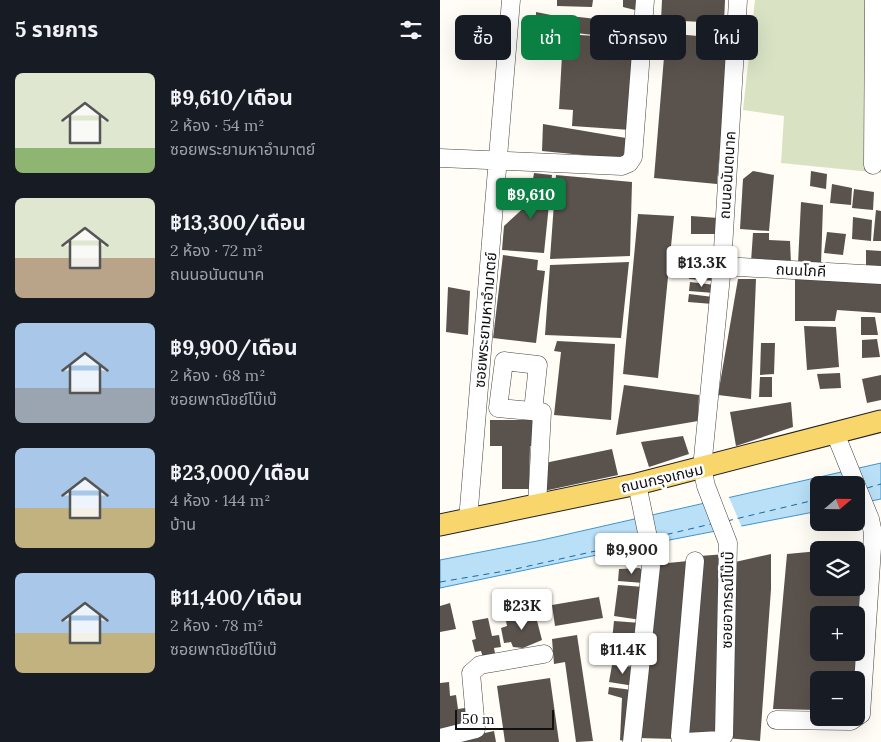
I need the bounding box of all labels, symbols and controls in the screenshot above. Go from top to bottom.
chip: ซื้อ [455,15,511,60]
chip: เช่า [521,15,580,60]
chip: ตัวกรอง [590,15,686,60]
chip: ใหม่ [696,15,758,60]
text: 5 รายการ [15,16,98,43]
icon: filters [397,16,425,44]
text: ฿9,610/เดือน [170,84,293,111]
icon: home [55,93,115,153]
text: 2 ห้อง · 54 m² [170,115,264,135]
street label: ถนนอนันตนาค [714,130,740,220]
text: ซอยพระยามหาอำมาตย์ [170,139,315,159]
pin: ฿9,610 [490,178,572,220]
text: ฿9,610 [507,184,555,204]
text: ฿13,300/เดือน [170,209,306,236]
icon: home [55,218,115,278]
text: 2 ห้อง · 72 m² [170,240,263,260]
pin: ฿13.3K [661,246,743,288]
street label: ซอยพระยามหาอำมาตย์ [470,251,500,389]
text: ฿13.3K [678,252,726,272]
street label: ถนนโภคี [775,259,827,281]
text: ถนนอนันตนาค [170,264,264,284]
text: ฿9,900/เดือน [170,334,298,361]
icon: home [55,343,115,403]
text: 2 ห้อง · 68 m² [170,365,265,385]
text: ซอยพาณิชย์โบ๊เบ๊ [170,389,277,409]
text: ฿23,000/เดือน [170,459,310,486]
street label: ถนนกรุงเกษม [619,459,705,497]
icon: home [55,468,115,528]
north arrow [810,476,865,531]
map controls [810,476,865,726]
text: 4 ห้อง · 144 m² [170,490,270,510]
text: บ้าน [170,514,196,534]
pin: ฿9,900 [591,532,673,575]
text: ฿9,900 [606,539,658,559]
button: layers [810,541,865,596]
street label: ซอยอาภรณ์โบ๊เบ๊ [717,551,737,649]
text: ฿11,400/เดือน [170,584,302,611]
pin: ฿23K [492,588,552,631]
icon: home [55,593,115,653]
text: ฿23K [503,595,541,615]
button: + [810,606,865,661]
text: 2 ห้อง · 78 m² [170,615,263,635]
pin: ฿11.4K [582,632,664,675]
text: ซอยพาณิชย์โบ๊เบ๊ [170,639,277,659]
text: ฿11.4K [600,639,646,659]
button: − [810,671,865,726]
scale bar [455,707,554,730]
text: 50 m [462,710,495,728]

